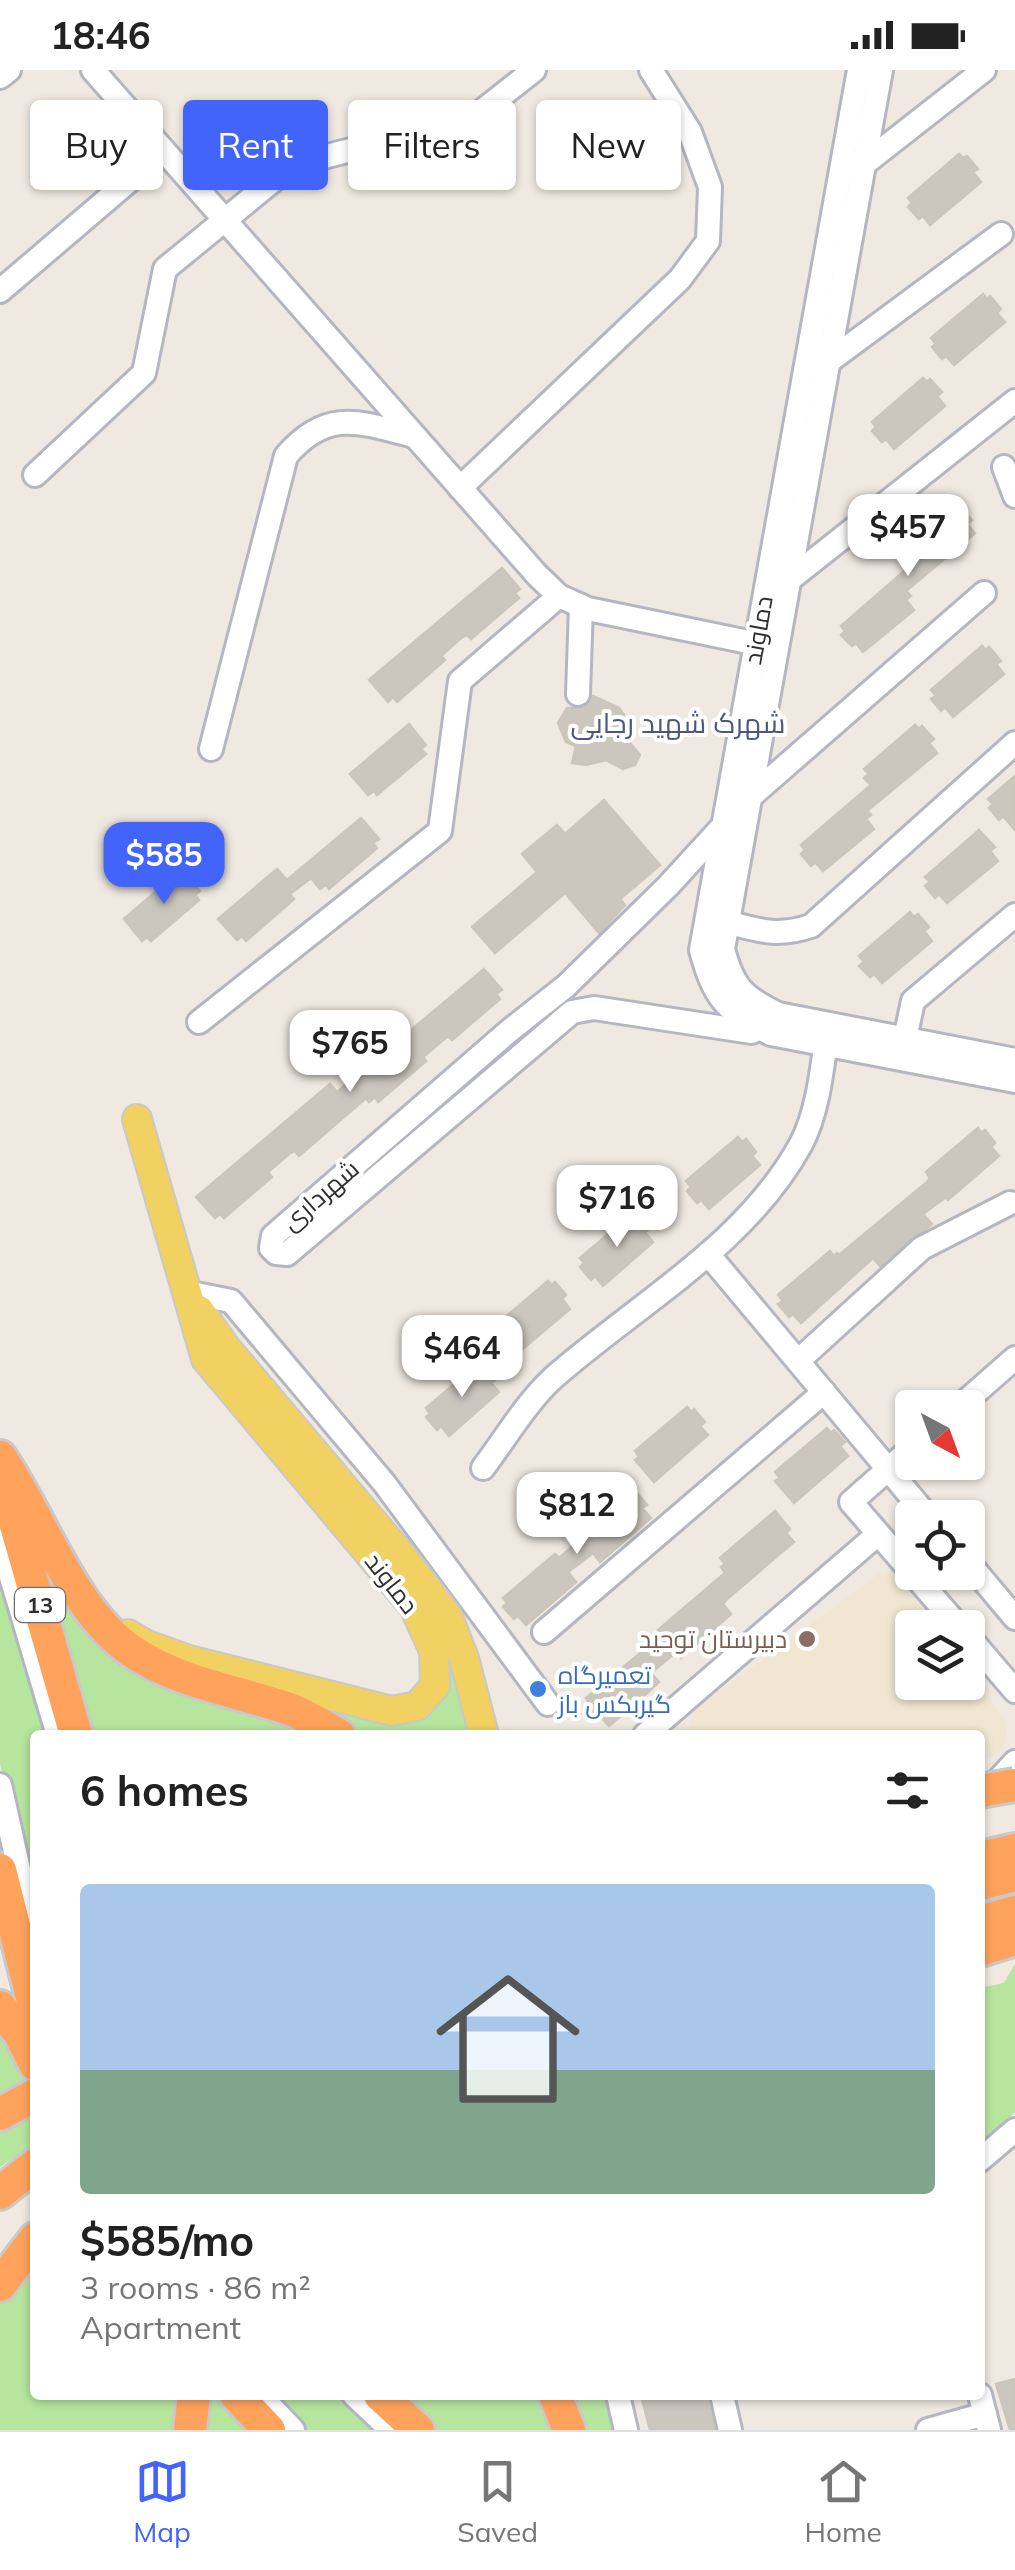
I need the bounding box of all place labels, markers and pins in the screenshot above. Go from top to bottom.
pin: $457 [849,494,967,579]
pin: $585 [105,822,223,907]
pin: $765 [291,1010,409,1095]
pin: $716 [558,1165,676,1250]
pin: $464 [403,1315,521,1400]
pin: $812 [518,1472,636,1557]
place label: دبیرستان توحید [639,1623,787,1654]
marker: دبیرستان توحید [796,1628,818,1650]
place label: تعمیرگاه گیربکس باز [556,1659,671,1719]
marker: تعمیرگاه گیربکس باز [527,1678,549,1700]

